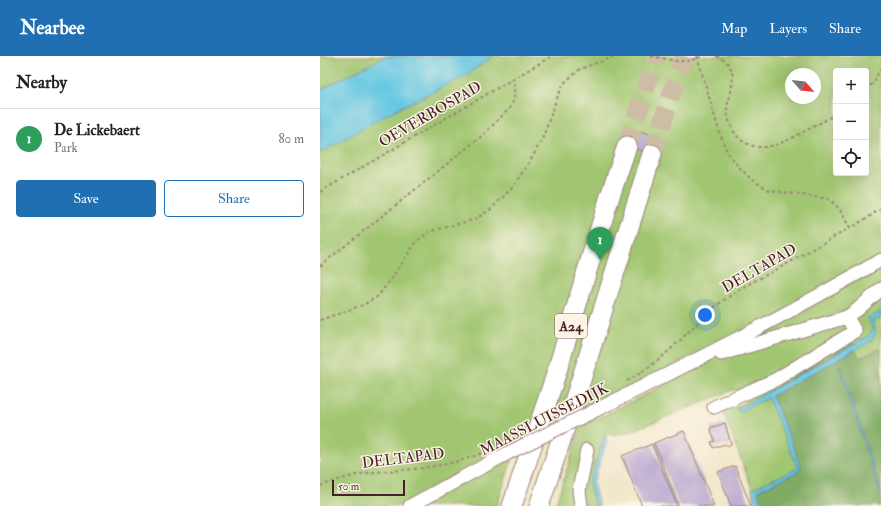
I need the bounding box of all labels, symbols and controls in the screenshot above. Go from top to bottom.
text: Nearbee [20,16,85,40]
text: Map [721,20,747,37]
text: Layers [769,20,807,37]
text: Share [829,20,861,37]
north arrow [785,68,821,104]
map controls [833,68,869,176]
button: + [833,68,869,104]
text: Nearby [16,72,67,93]
street label: OEVERBOSPAD [376,77,485,151]
button: − [833,104,869,140]
text: De Lickebaert [54,121,140,140]
text: 1 [27,131,31,147]
text: 80 m [278,131,304,147]
text: Park [54,140,78,156]
button: locate [833,140,869,176]
button: Save [16,180,156,217]
button: Share [164,180,304,217]
pin: 1 [587,227,613,260]
street label: DELTAPAD [719,239,800,297]
your location [695,305,715,325]
road number: A24 [555,314,587,338]
street label: MAASSLUISSEDIJK [477,379,613,461]
street label: DELTAPAD [361,444,445,473]
scale bar [332,478,405,497]
text: 50 m [338,480,359,493]

